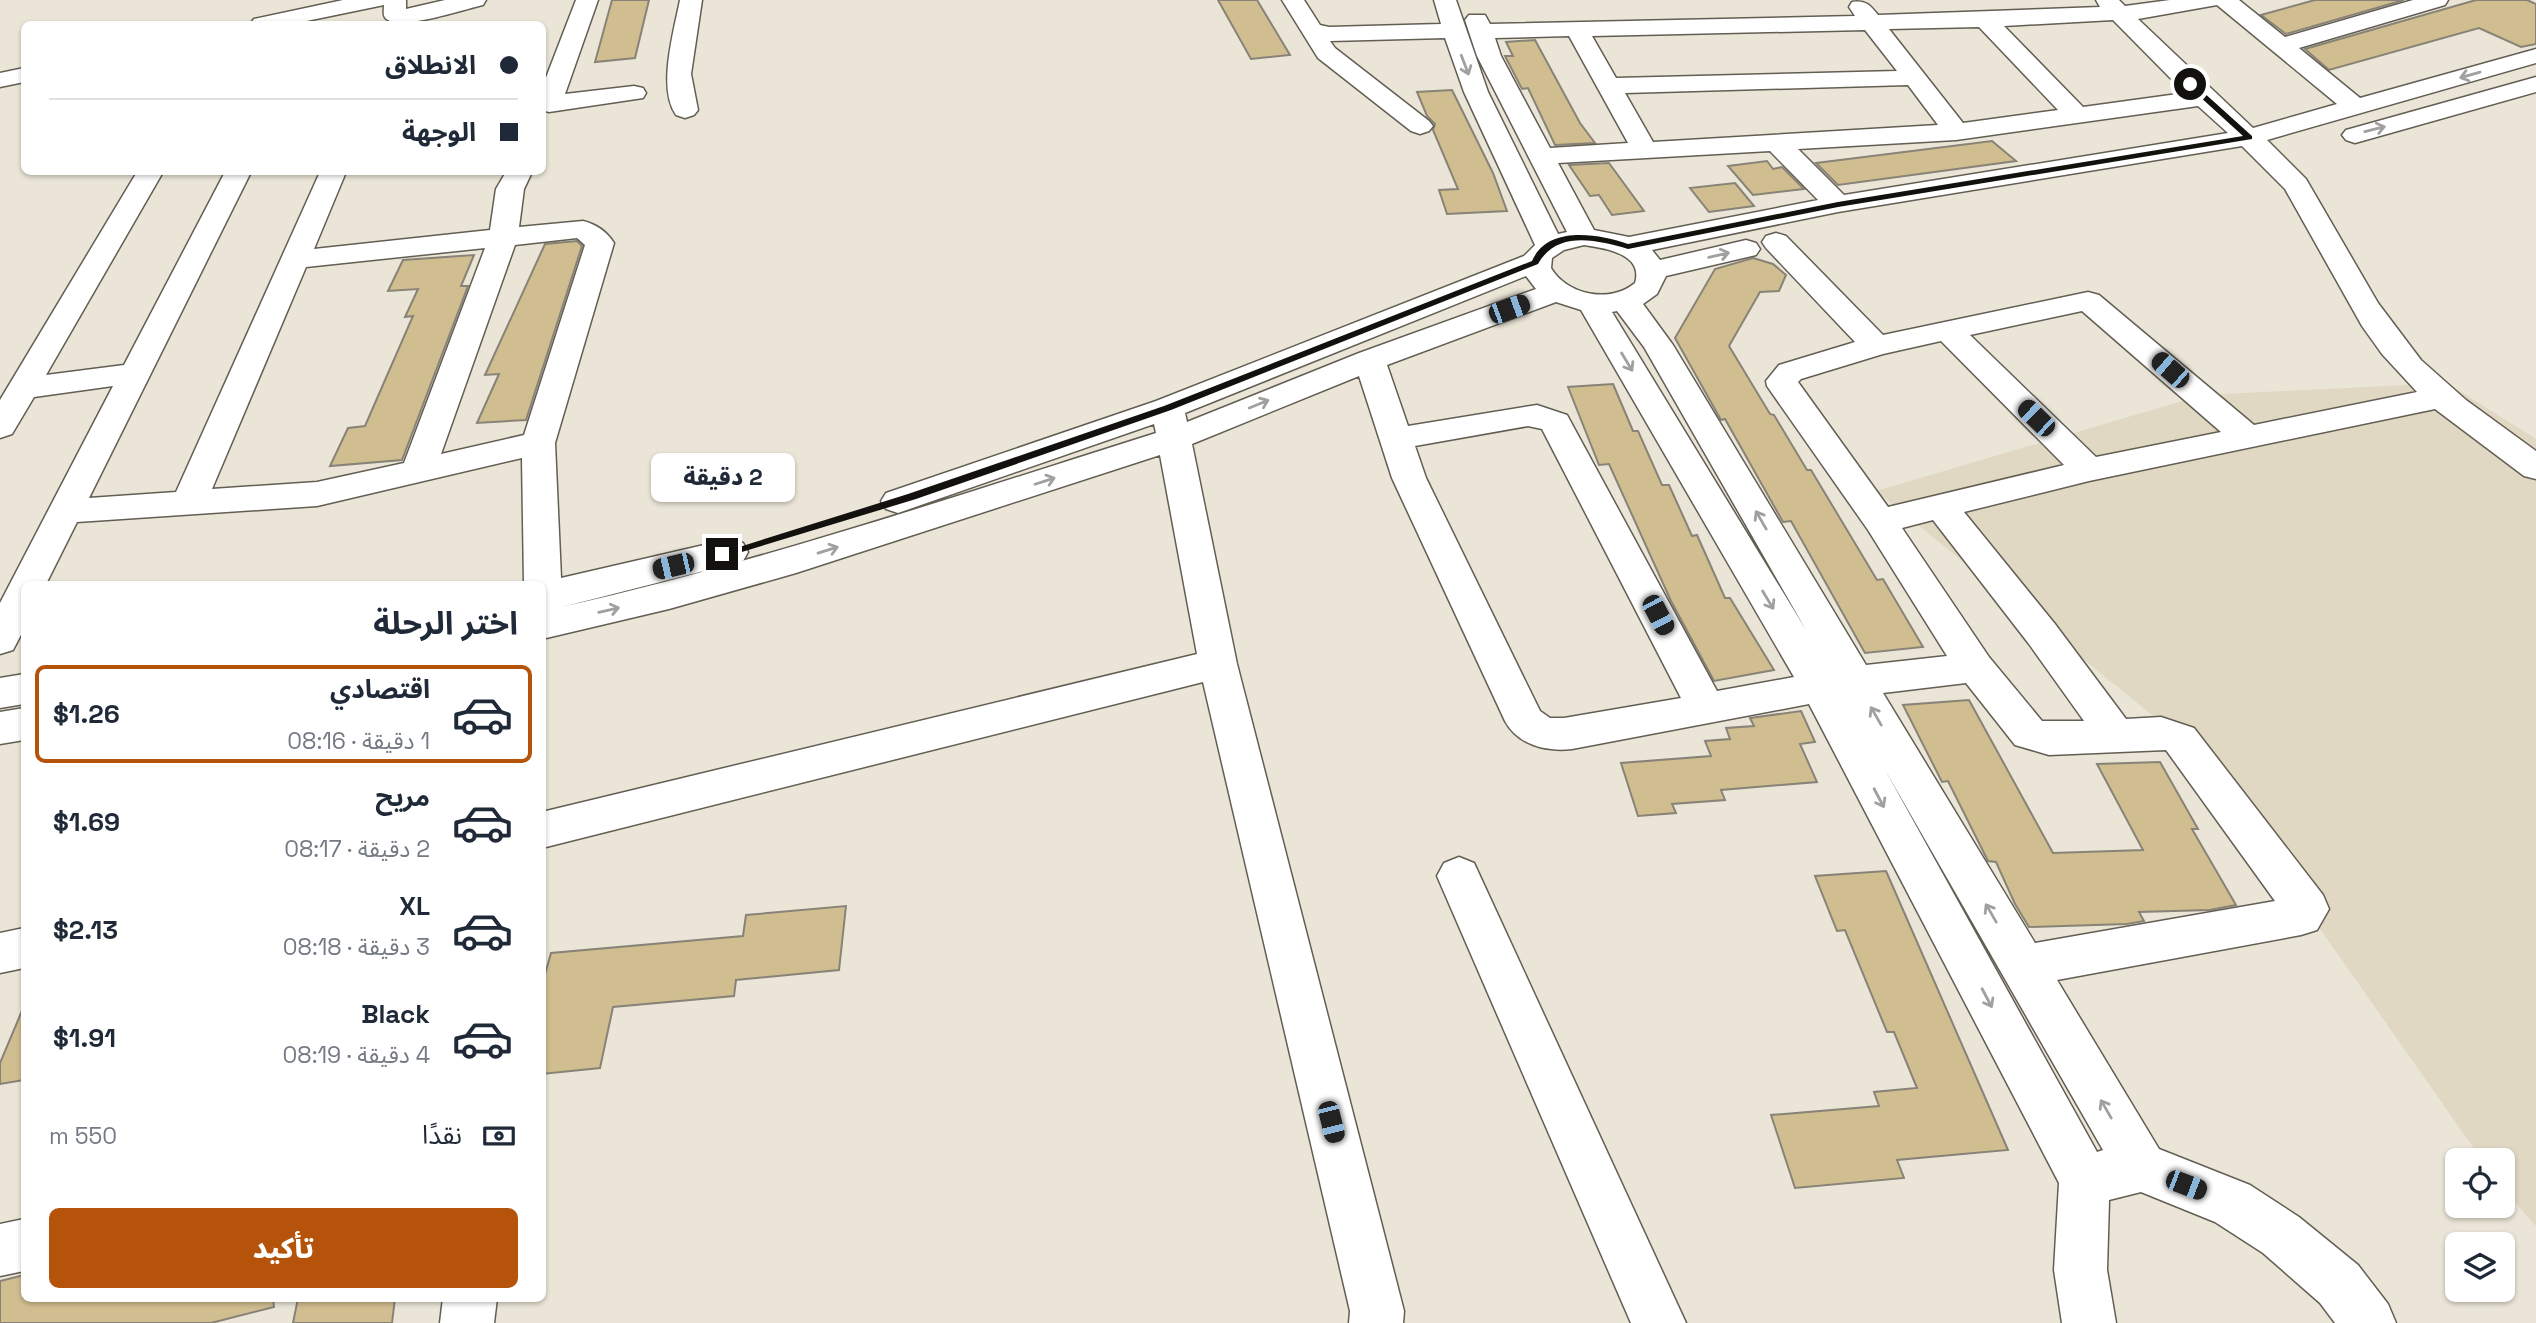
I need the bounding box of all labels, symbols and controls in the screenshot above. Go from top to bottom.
text: الانطلاق [385,48,476,82]
one-way arrow [1460,54,1473,76]
route start [2174,68,2206,100]
one-way arrow [2460,69,2482,82]
text: الوجهة [402,115,476,149]
one-way arrow [2363,122,2386,135]
one-way arrow [1707,248,1730,261]
car [1486,292,1533,326]
car [2148,348,2193,392]
one-way arrow [1620,351,1634,371]
car [2014,396,2059,440]
one-way arrow [1248,397,1270,410]
callout: 2 دقيقة [650,452,794,502]
text: 2 دقيقة [683,462,763,492]
one-way arrow [1034,473,1056,486]
one-way arrow [1753,510,1767,530]
route end [706,538,738,570]
one-way arrow [817,542,839,555]
car [651,551,696,581]
one-way arrow [1761,589,1775,609]
car [1639,592,1678,638]
text: اختر الرحلة [373,603,518,643]
one-way arrow [597,603,620,616]
text: اقتصادي [330,672,430,706]
icon: car [451,683,514,746]
text: $1.26 [53,697,120,731]
one-way arrow [1868,707,1882,727]
text: 1 دقيقة · 08:16 [287,726,430,756]
text: مريح [375,780,430,814]
one-way arrow [1873,787,1887,808]
icon: car [451,791,514,854]
text: $1.69 [53,805,120,839]
text: 2 دقيقة · 08:17 [284,834,430,864]
text: XL [399,889,430,923]
icon: car [451,899,514,962]
one-way arrow [1983,903,1997,923]
text: $2.13 [53,913,118,947]
text: 3 دقيقة · 08:18 [283,932,430,962]
one-way arrow [1981,987,1994,1008]
text: Black [361,997,430,1031]
icon: car [451,1007,514,1070]
text: $1.91 [53,1021,116,1055]
text: 4 دقيقة · 08:19 [283,1040,430,1070]
car [1316,1099,1347,1145]
one-way arrow [2099,1099,2113,1119]
icon: cash [480,1117,518,1155]
text: نقدًا [422,1118,462,1152]
text: 550 m [49,1121,117,1151]
map controls [2445,1148,2515,1302]
button: locate [2445,1148,2515,1218]
car [2163,1168,2210,1202]
button: تأكيد [49,1208,518,1288]
button: layers [2445,1232,2515,1302]

